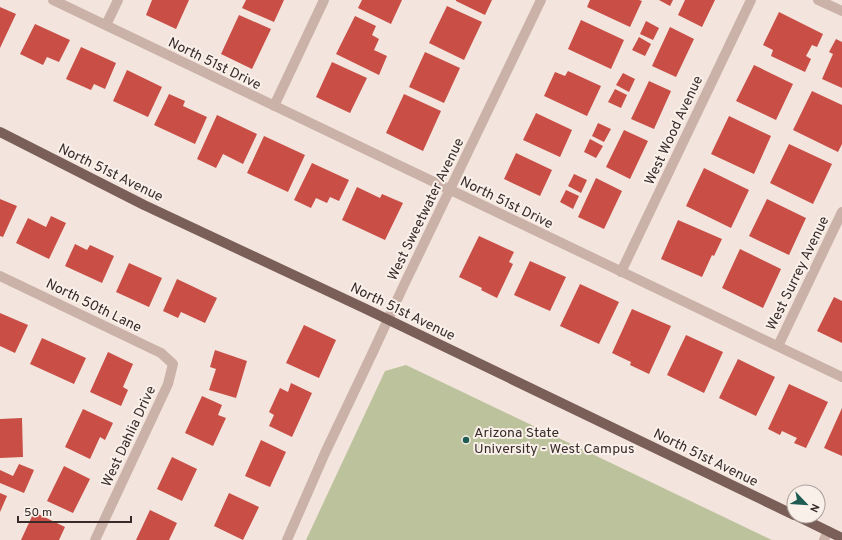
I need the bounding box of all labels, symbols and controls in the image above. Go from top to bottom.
street label: North 51st Drive [165,34,264,94]
street label: West Wood Avenue [642,73,707,188]
street label: West Sweetwater Avenue [384,136,468,284]
street label: North 51st Avenue [55,141,165,206]
street label: North 51st Drive [457,173,556,233]
street label: West Surrey Avenue [763,214,833,334]
street label: North 50th Lane [43,276,144,337]
street label: North 51st Avenue [347,280,457,345]
street label: West Dahlia Drive [99,383,160,490]
place label: Arizona State University - West Campus [474,425,635,458]
street label: North 51st Avenue [650,426,760,491]
marker: Arizona State University - West Campus [461,435,471,445]
north arrow [786,484,826,524]
scale bar [18,498,131,524]
text: N [806,501,822,514]
text: 50 m [24,505,52,521]

